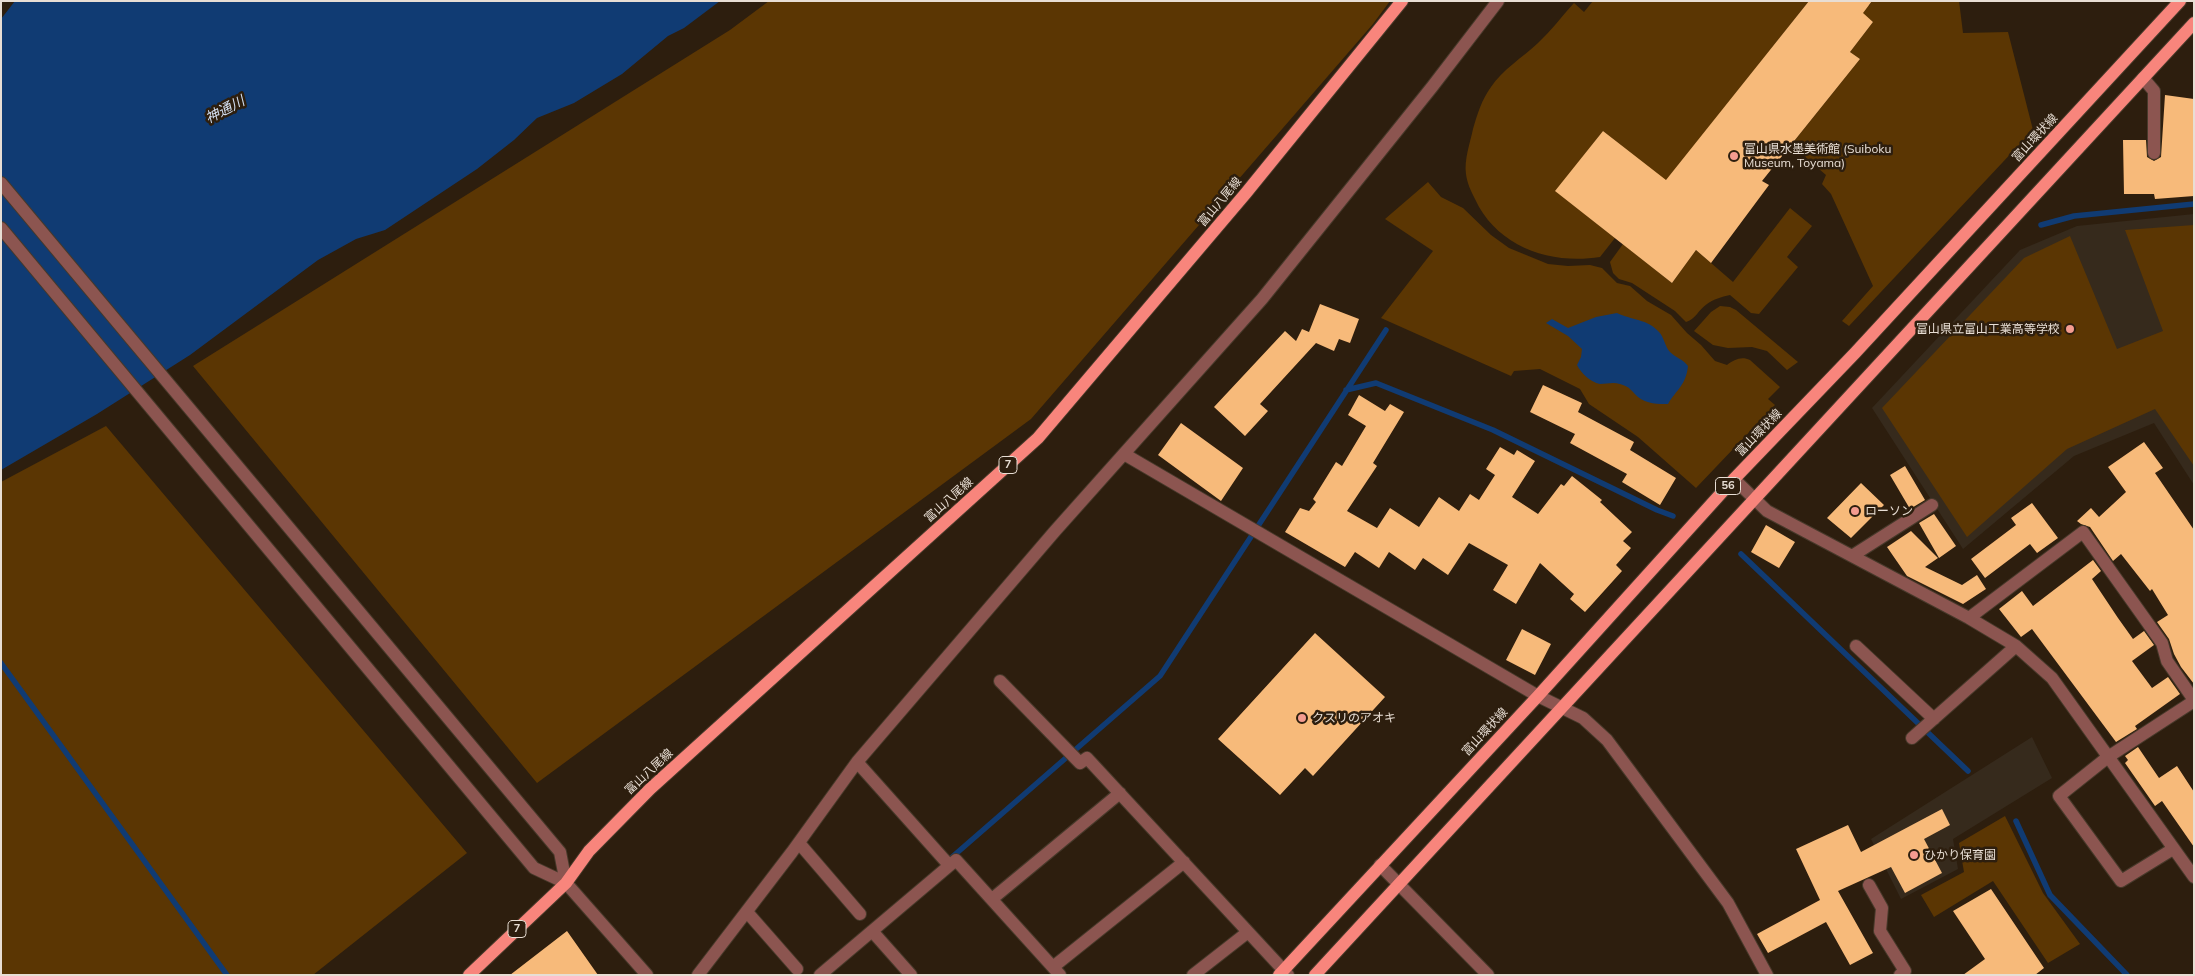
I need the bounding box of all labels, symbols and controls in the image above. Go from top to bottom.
water label: 神通川 [203,93,247,127]
street label: 富山環状線 [2009,111,2061,165]
place label: 富山県水墨美術館 (Suiboku Museum, Toyama) [1744,142,1891,170]
marker: 富山県水墨美術館 (Suiboku Museum, Toyama) [1728,150,1740,162]
street label: 富山八尾線 [1195,174,1245,230]
place label: 富山県立富山工業高等学校 [1916,322,2060,336]
marker: 富山県立富山工業高等学校 [2064,323,2076,335]
street label: 富山環状線 [1733,406,1785,460]
road number: 7 [999,456,1017,474]
street label: 富山八尾線 [922,475,976,525]
road number: 56 [1716,478,1740,494]
place label: ローソン [1865,504,1913,518]
marker: ローソン [1849,505,1861,517]
street label: 富山環状線 [1459,705,1511,759]
place label: クスリのアオキ [1312,711,1396,725]
marker: クスリのアオキ [1296,712,1308,724]
street label: 富山八尾線 [622,746,676,798]
place label: ひかり保育園 [1924,848,1996,862]
marker: ひかり保育園 [1908,849,1920,861]
road number: 7 [508,921,526,938]

